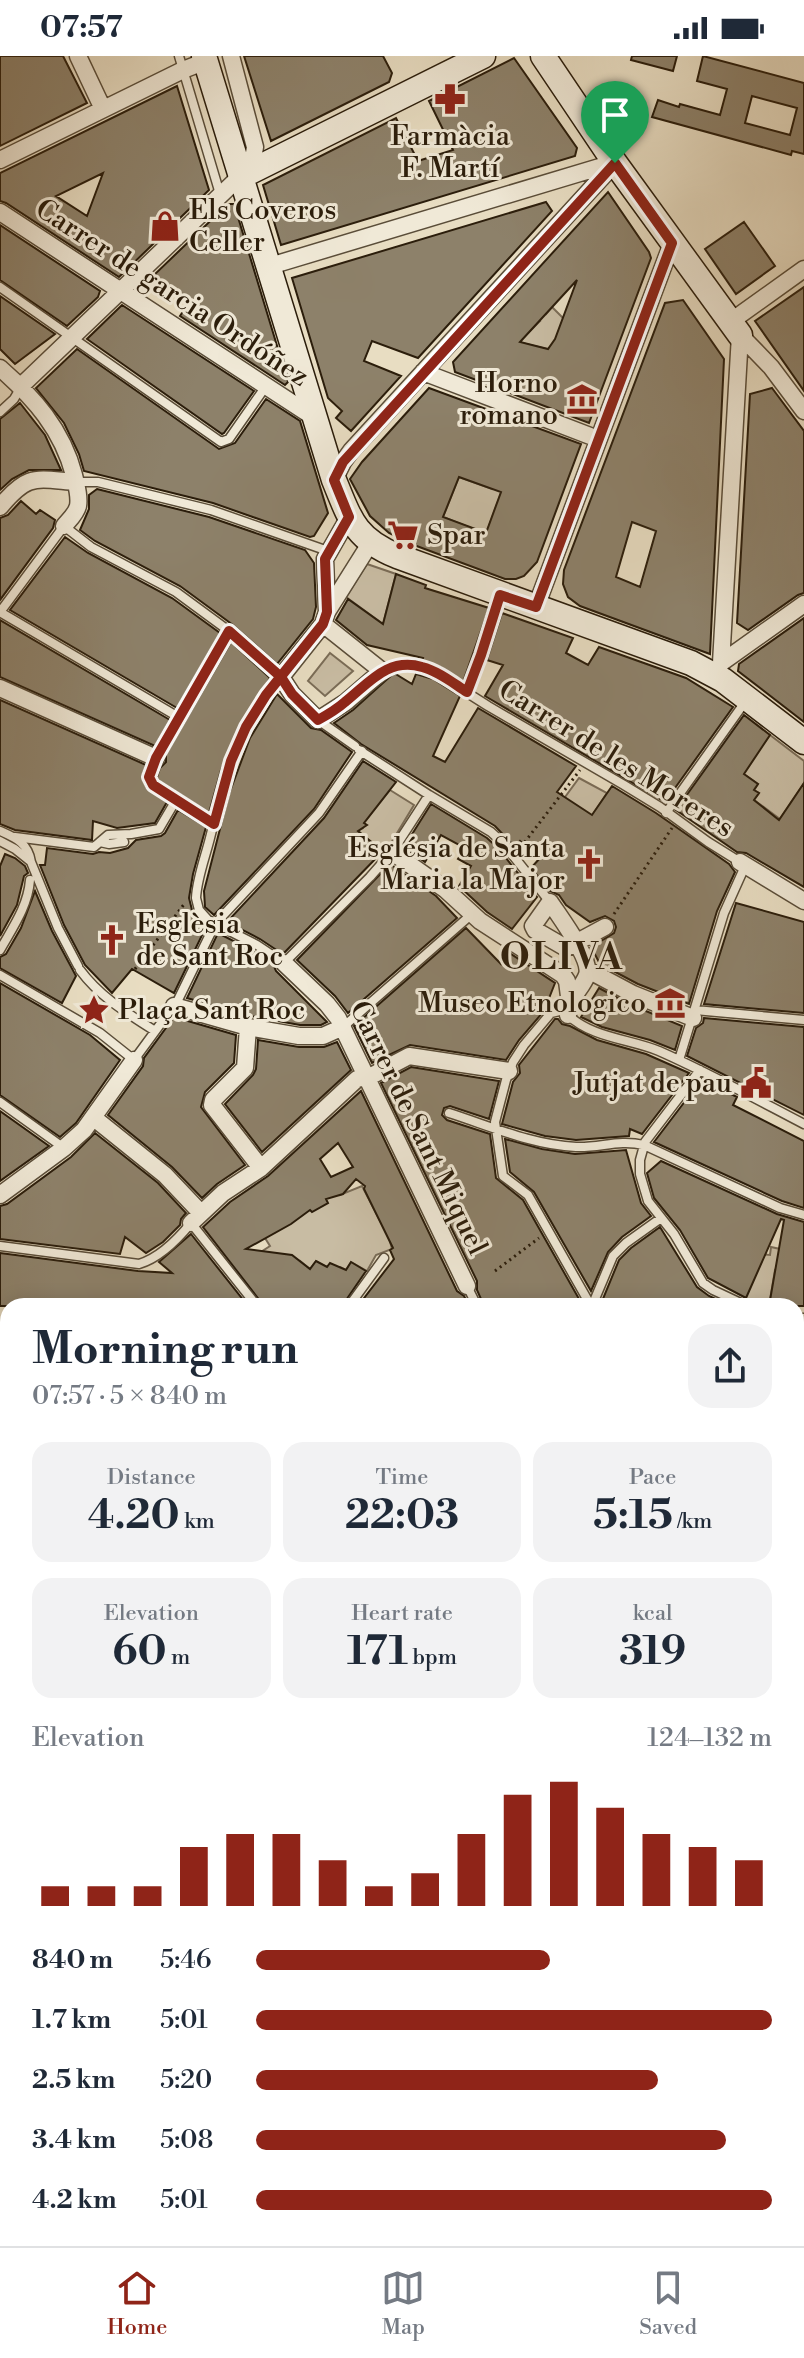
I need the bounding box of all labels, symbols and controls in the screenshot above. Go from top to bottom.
text: 07:57 [40,9,123,47]
pin [581,81,649,163]
pharmacy icon: Farmàcia F. Martí [433,82,467,116]
icon: arrive [593,93,637,137]
place label: Farmàcia F. Martí [390,119,511,186]
street label: Carrer de garcia Ordóñez [29,191,315,395]
place label: Els Coveros Celler [189,193,336,260]
shop icon: Els Coveros Celler [148,209,182,243]
place label: Horno romano [459,366,558,433]
museum icon: Horno romano [565,382,599,416]
supermarket icon: Spar [386,518,420,552]
place label: Spar [427,518,486,553]
street label: Carrer de les Moreres [492,672,740,846]
place label: Església de Santa Maria la Major [348,831,566,898]
church icon: Església de Santa Maria la Major [572,847,606,881]
place label: Esglèsia de Sant Roc [136,907,283,974]
church icon: Esglèsia de Sant Roc [95,923,129,957]
district label: OLIVA [500,936,624,981]
place label: Museo Etnologico [418,986,646,1021]
museum icon: Museo Etnologico [653,986,687,1020]
place icon: Plaça Sant Roc [77,993,111,1027]
place label: Plaça Sant Roc [118,993,305,1028]
street label: Carrer de Sant Miquel [341,995,495,1261]
place label: Jutjat de pau [572,1066,732,1101]
public building icon: Jutjat de pau [739,1066,773,1100]
text: Morning run [32,1322,298,1377]
button: share [688,1324,772,1408]
text: 07:57 · 5 × 840 m [32,1380,227,1412]
text: Distance [107,1464,196,1491]
text: Time [376,1464,428,1491]
text: Pace [629,1464,676,1491]
text: 4.20 [88,1491,180,1541]
text: 22:03 [345,1491,459,1541]
text: 5:15 [593,1491,673,1541]
text: km [180,1508,215,1535]
text: /km [673,1508,712,1535]
text: Elevation [104,1600,199,1627]
text: Heart rate [351,1600,453,1627]
text: kcal [633,1600,673,1627]
text: 60 [112,1627,167,1677]
text: 171 [347,1627,408,1677]
text: 319 [619,1627,686,1677]
text: m [167,1644,190,1671]
text: bpm [408,1644,457,1671]
text: Elevation [32,1722,145,1754]
text: 124–132 m [647,1722,772,1754]
text: 840 m [32,1944,113,1976]
text: 5:46 [160,1944,211,1976]
text: 1.7 km [32,2004,111,2036]
text: 5:01 [160,2004,208,2036]
text: 2.5 km [32,2064,115,2096]
text: 5:20 [160,2064,212,2096]
text: 3.4 km [32,2124,116,2156]
text: 5:08 [160,2124,213,2156]
text: 4.2 km [32,2184,117,2216]
text: 5:01 [160,2184,208,2216]
tab: Home [107,2266,167,2341]
tab: Map [381,2266,425,2341]
tab: Saved [639,2266,697,2341]

